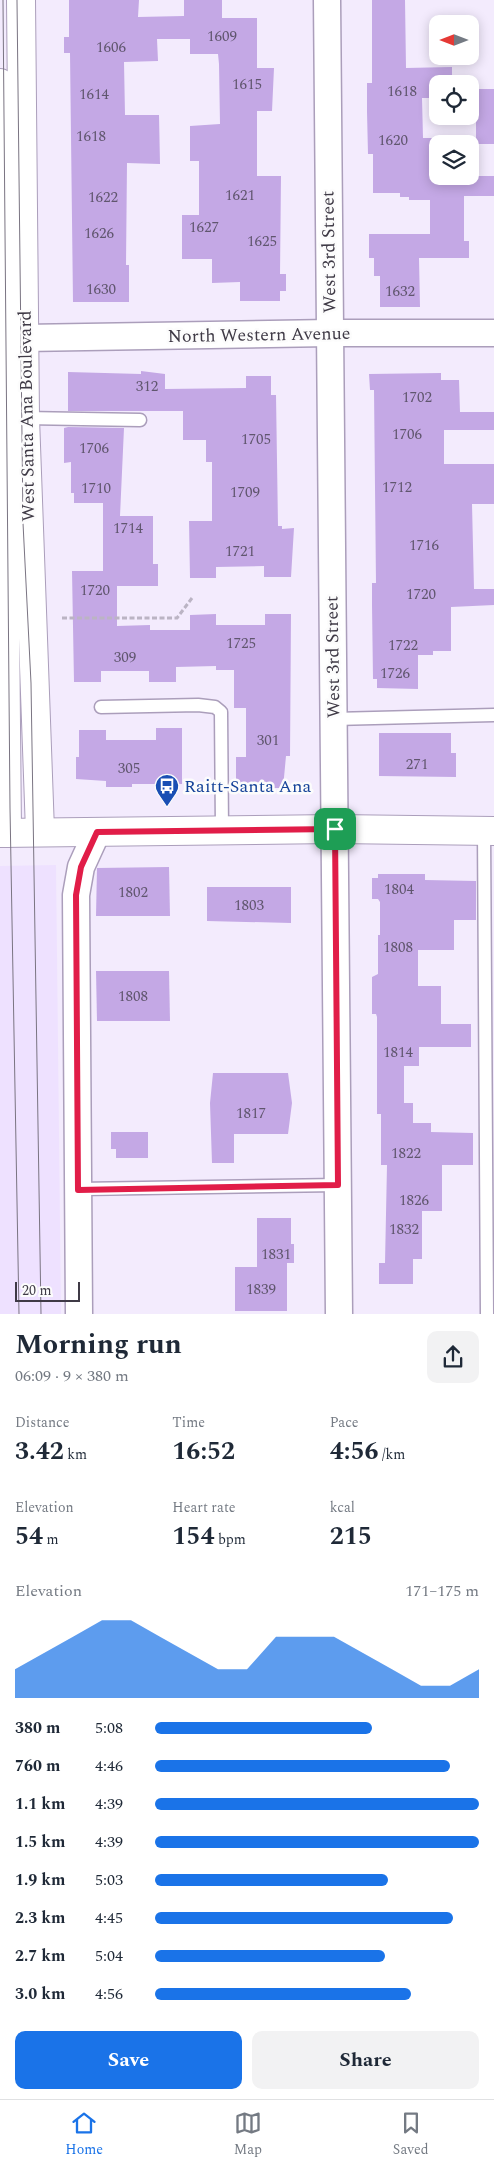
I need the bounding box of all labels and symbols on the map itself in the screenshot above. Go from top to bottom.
north arrow [429,15,479,65]
house number: 1609 [207,25,237,48]
house number: 1606 [96,36,126,59]
house number: 1615 [232,73,262,96]
house number: 1618 [387,80,417,103]
house number: 1614 [79,83,109,106]
house number: 1618 [76,125,106,148]
house number: 1620 [378,129,408,152]
house number: 1621 [225,184,255,207]
house number: 1622 [88,186,118,209]
street label: West 3rd Street [314,191,344,313]
house number: 1627 [189,216,219,239]
house number: 1626 [84,222,114,245]
house number: 1625 [247,230,277,253]
house number: 1630 [86,278,116,301]
house number: 1632 [385,280,415,303]
street label: West Santa Ana Boulevard [12,310,42,522]
street label: North Western Avenue [167,320,351,350]
house number: 312 [136,375,158,398]
house number: 1702 [402,386,432,409]
house number: 1706 [392,423,422,446]
house number: 1705 [241,428,271,451]
house number: 1706 [79,437,109,460]
house number: 1712 [382,476,412,499]
house number: 1710 [81,477,111,500]
house number: 1709 [230,481,260,504]
house number: 1714 [113,517,143,540]
house number: 1716 [409,534,439,557]
house number: 1721 [225,540,255,563]
house number: 1720 [80,579,110,602]
house number: 1720 [406,583,436,606]
street label: West 3rd Street [318,596,348,718]
house number: 1725 [226,632,256,655]
house number: 1722 [388,634,418,657]
house number: 309 [114,646,136,669]
house number: 1726 [380,662,410,685]
house number: 301 [257,729,279,752]
house number: 271 [406,753,428,776]
house number: 305 [118,757,140,780]
bus stop icon: Raitt-Santa Ana [154,773,180,807]
place label: Raitt-Santa Ana [184,773,311,800]
pin [314,808,356,850]
house number: 1804 [384,878,414,901]
house number: 1802 [118,881,148,904]
house number: 1803 [234,894,264,917]
house number: 1808 [383,936,413,959]
house number: 1808 [118,985,148,1008]
house number: 1814 [383,1041,413,1064]
house number: 1817 [236,1102,266,1125]
house number: 1822 [391,1142,421,1165]
house number: 1826 [399,1189,429,1212]
house number: 1832 [389,1218,419,1241]
house number: 1831 [261,1243,291,1266]
house number: 1839 [246,1278,276,1301]
scale bar [15,1279,80,1302]

